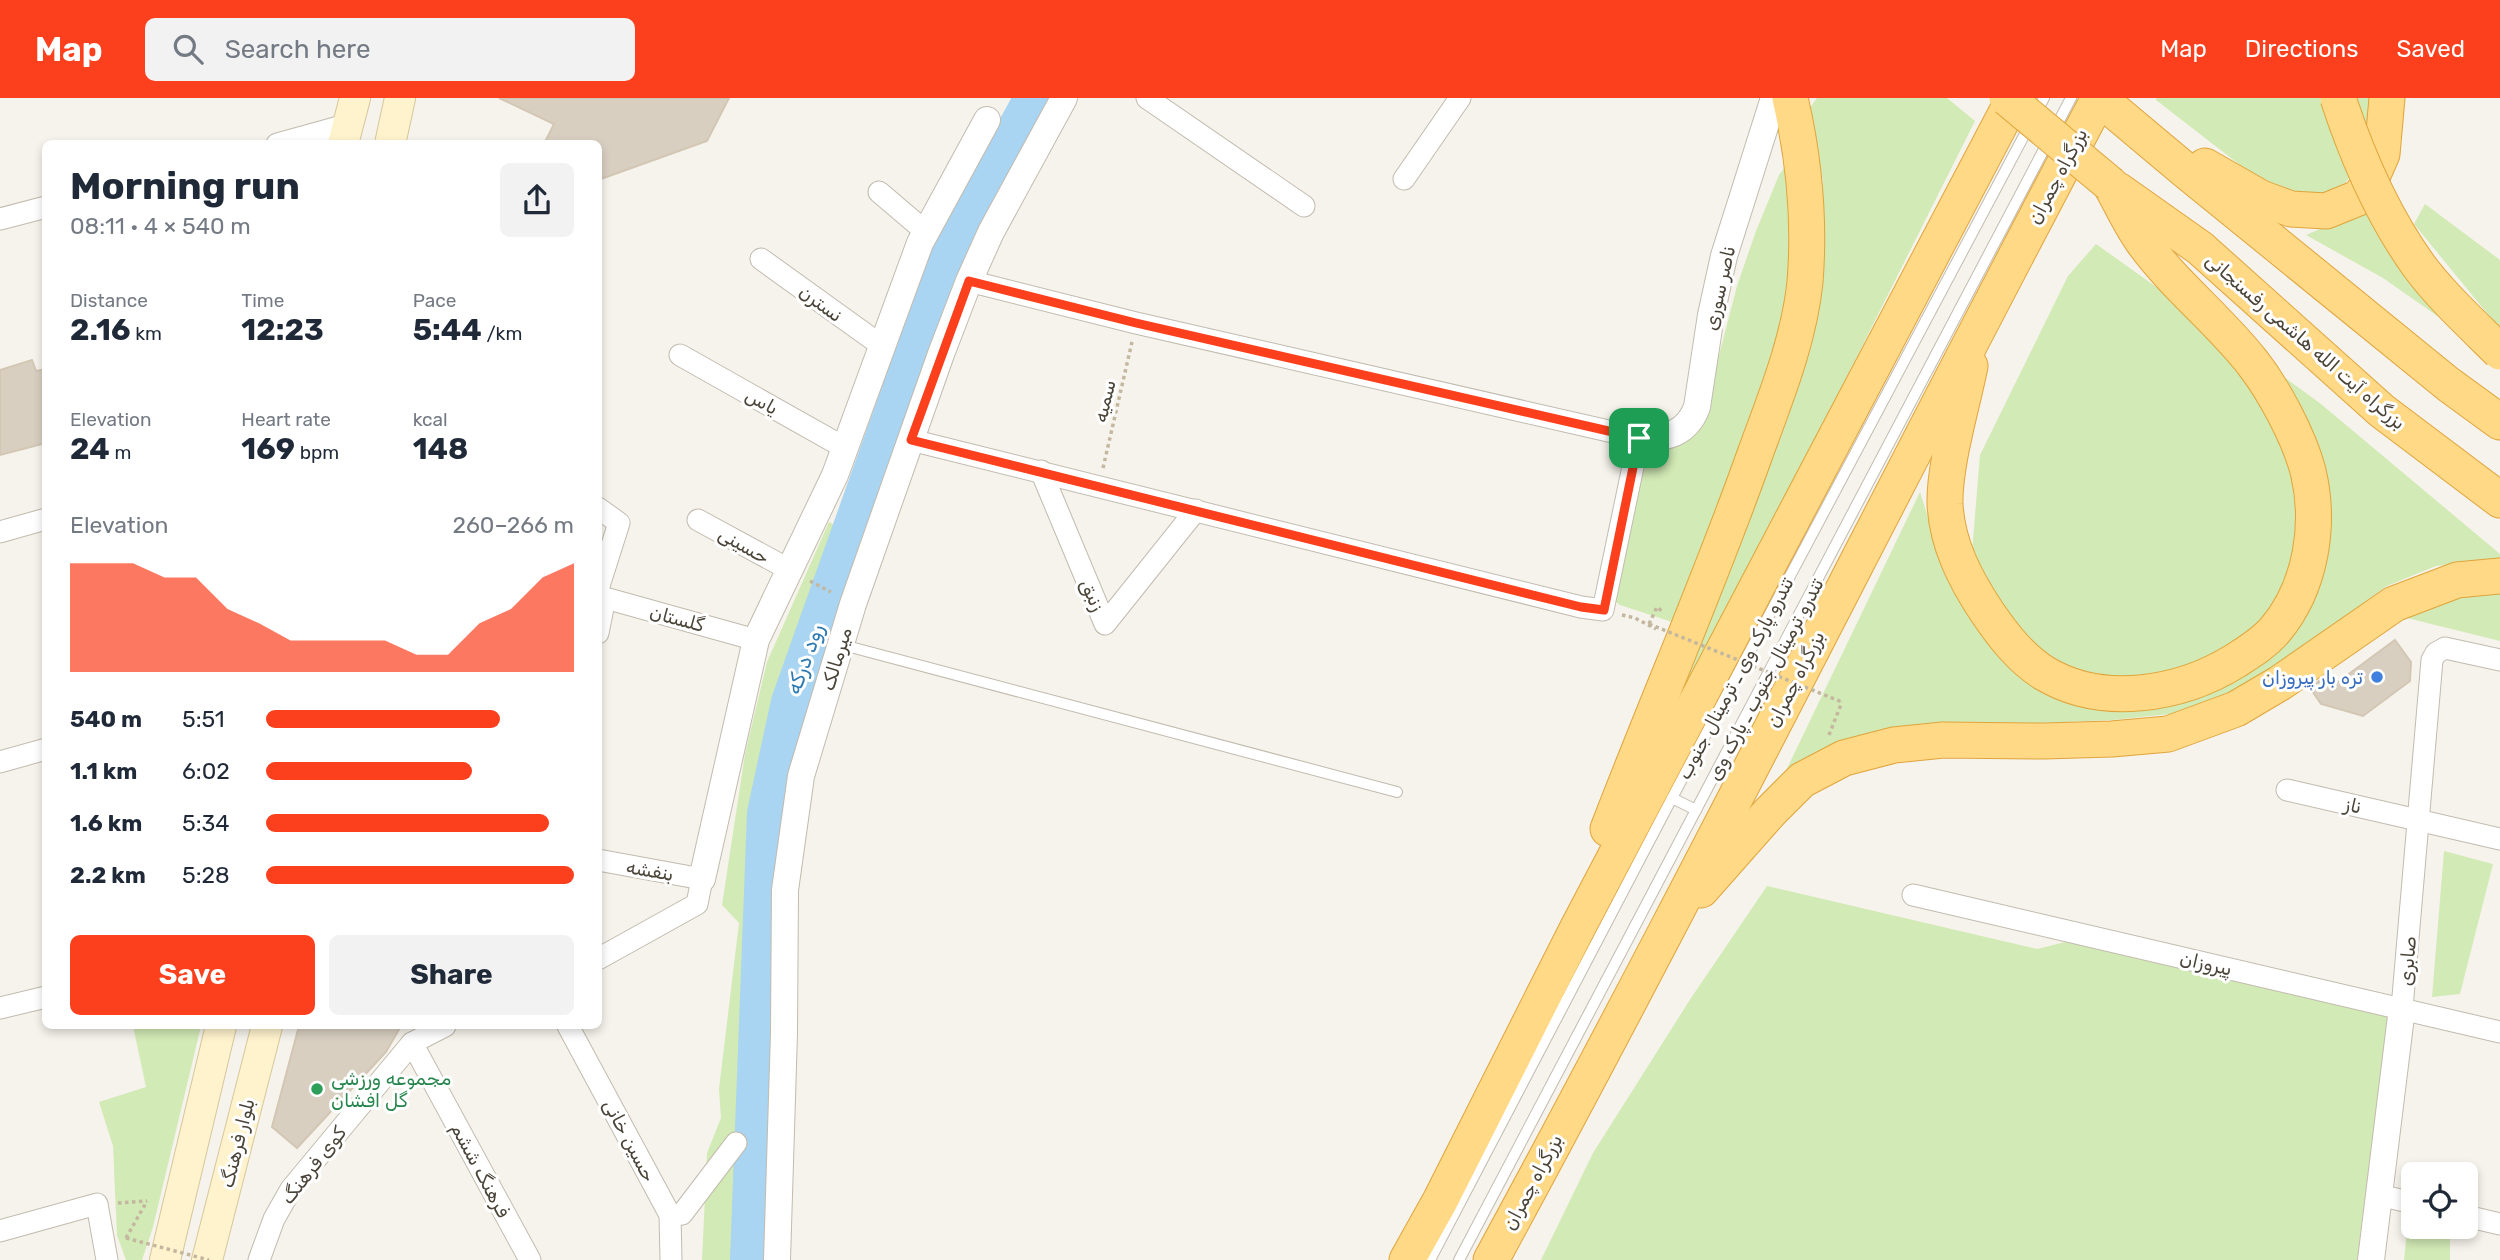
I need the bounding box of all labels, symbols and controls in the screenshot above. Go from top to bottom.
search box [145,18,635,81]
text: Map [35,30,103,69]
icon: search [169,30,207,68]
text: Search here [225,34,370,65]
text: Map [2160,35,2207,63]
text: Directions [2245,35,2358,63]
text: Saved [2396,35,2465,63]
street label: بزرگراه چمران [2023,124,2092,228]
text: Morning run [70,163,300,209]
button: share [500,163,574,237]
text: 08:11 · 4 × 540 m [70,212,251,240]
street label: ناصر سوری [1699,244,1740,333]
street label: بزرگراه آیت الله هاشمی رفسنجانی [2201,248,2410,434]
street label: نسترن [794,280,847,327]
text: Distance [70,289,148,312]
text: Time [241,289,284,312]
text: Pace [413,289,456,312]
text: 2.16 [70,312,131,348]
text: 12:23 [241,312,324,348]
text: 5:44 [413,312,482,348]
text: km [131,322,162,345]
text: /km [482,322,522,345]
street label: سمیه [1088,378,1121,425]
street label: یاس [741,383,782,420]
text: Elevation [70,408,151,431]
text: Heart rate [241,408,331,431]
text: kcal [413,408,448,431]
pin [1609,408,1669,468]
icon: arrive [1620,419,1658,457]
text: 24 [70,431,110,467]
text: 169 [241,431,295,467]
text: 148 [413,431,468,467]
text: m [110,441,131,464]
text: bpm [295,441,339,464]
text: Elevation [70,511,169,539]
text: 260–266 m [452,511,574,539]
street label: حسینی [714,522,773,569]
street label: تندرو پارک وی ـ ترمینال جنوب [1672,573,1800,784]
street label: تندرو ترمینال جنوب ـ پارک وی [1702,574,1830,785]
street label: زنبق [1075,575,1110,615]
street label: گلستان [647,600,707,637]
water label: رود درکه [780,620,830,698]
street label: میرمالک [816,625,857,694]
street label: بزرگراه چمران [1761,627,1830,731]
place label: تره بار پیروزان [2262,666,2363,691]
marker: تره بار پیروزان [2369,669,2385,685]
text: 540 m [70,705,142,733]
text: 5:51 [182,705,225,733]
text: 1.1 km [70,757,137,785]
text: 6:02 [182,757,230,785]
street label: ناز [2341,792,2364,819]
text: 1.6 km [70,809,142,837]
text: 5:34 [182,809,230,837]
street label: بنفشه [624,855,675,886]
text: 2.2 km [70,861,146,889]
text: 5:28 [182,861,230,889]
button: Save [70,935,315,1015]
button: Share [329,935,574,1015]
street label: صابری [2394,935,2421,987]
street label: پیروزان [2177,946,2234,983]
place label: مجموعه ورزشی گل افشان [331,1067,451,1112]
marker: مجموعه ورزشی گل افشان [309,1081,325,1097]
street label: حسین خانی [598,1095,661,1186]
street label: بلوار فرهنگ [215,1096,260,1190]
street label: فرهنگ ششم [445,1119,515,1222]
street label: کوی فرهنگ [276,1121,351,1209]
street label: بزرگراه چمران [1498,1130,1567,1234]
map controls [2401,1162,2478,1239]
button: locate [2401,1162,2478,1239]

